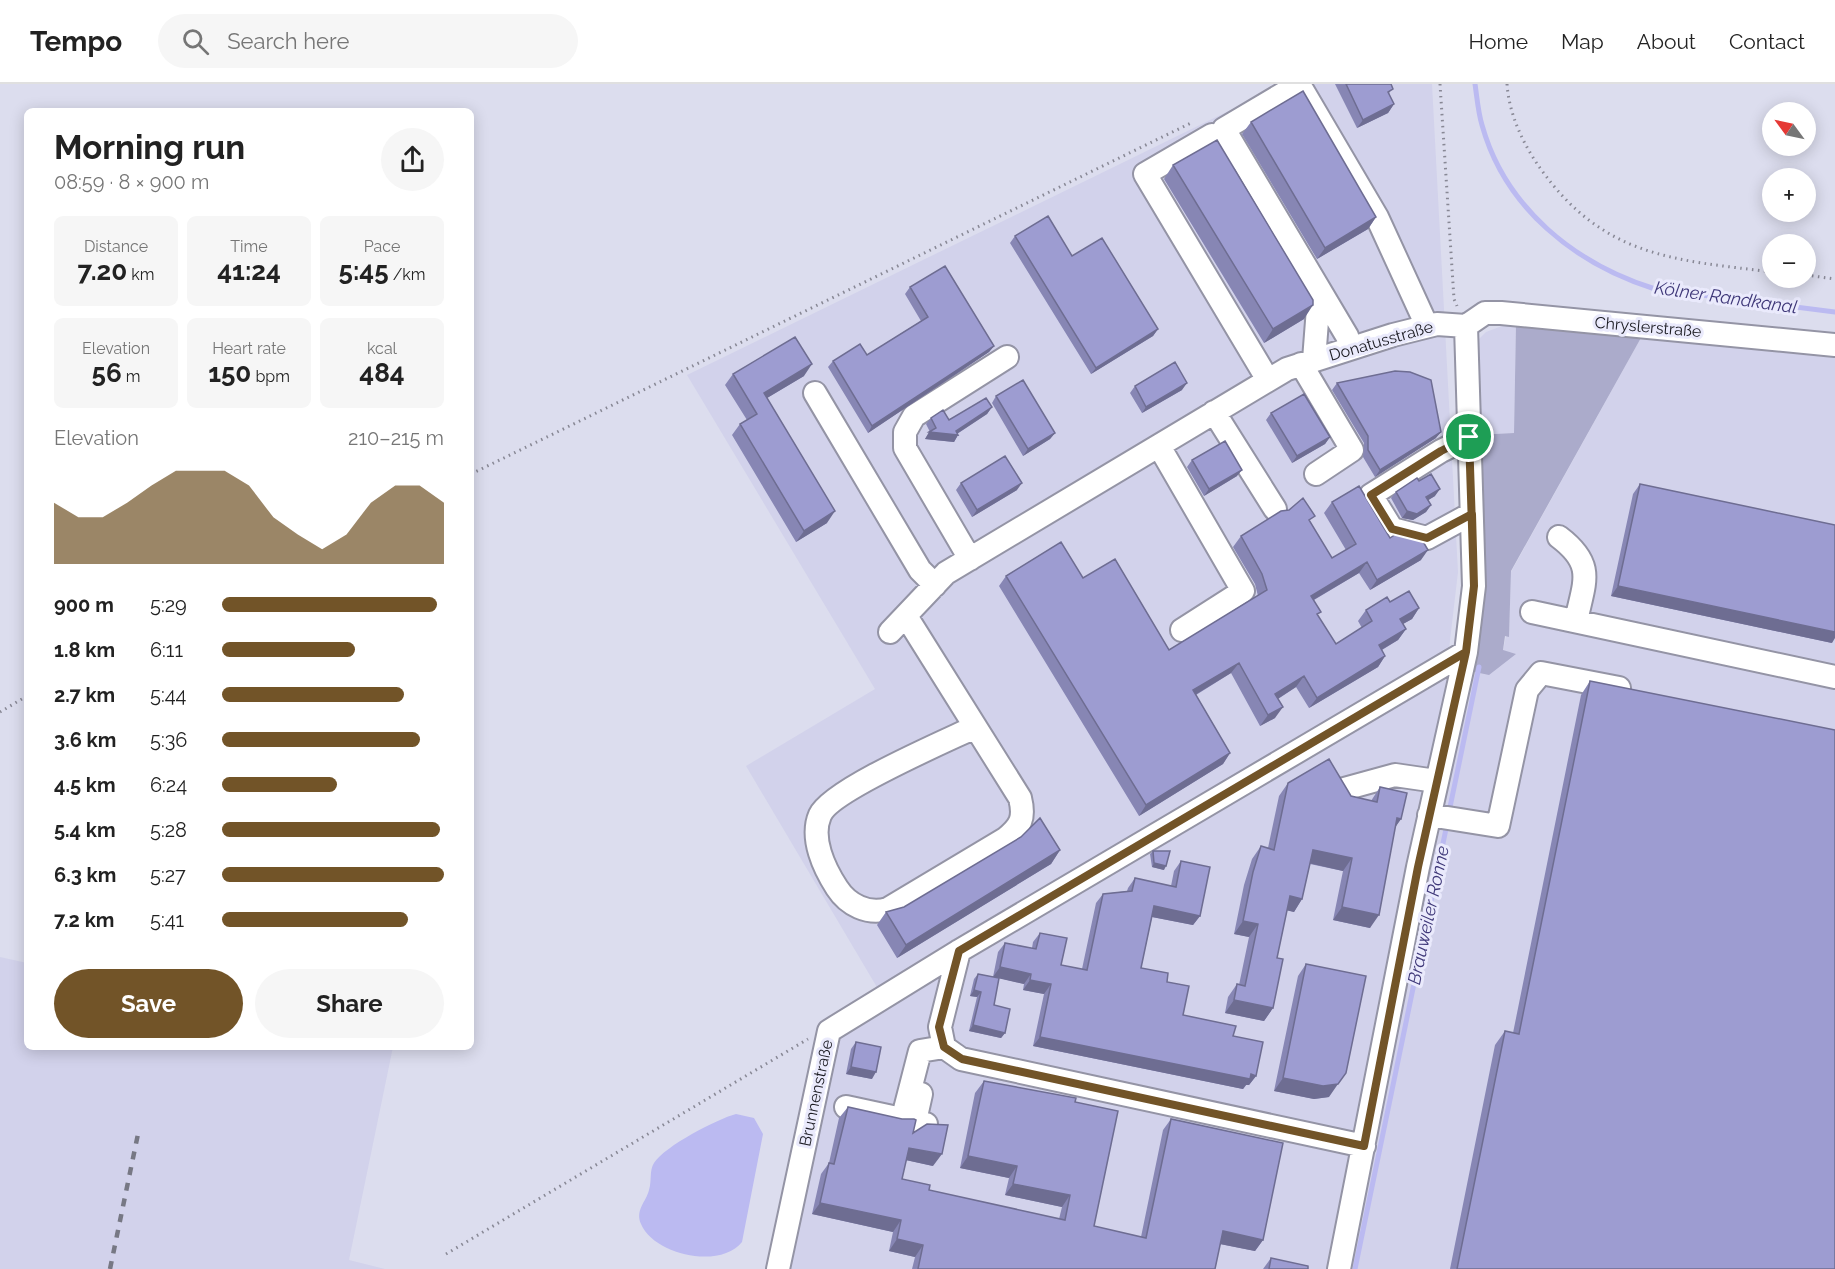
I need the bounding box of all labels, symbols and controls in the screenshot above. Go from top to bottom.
search box [158,14,578,68]
text: Tempo [30,25,122,58]
icon: search [179,25,212,58]
text: Search here [227,28,349,54]
text: Home [1469,29,1528,54]
text: Map [1561,29,1604,54]
text: About [1637,29,1696,54]
text: Contact [1729,29,1805,54]
north arrow [1762,102,1816,156]
map controls [1762,102,1816,288]
text: Morning run [54,128,245,167]
button: share [381,128,444,191]
button: + [1762,168,1816,222]
text: 08:59 · 8 × 900 m [54,170,209,194]
button: − [1762,234,1816,288]
text: Distance [84,237,148,256]
text: Time [230,237,268,256]
text: Pace [364,237,400,256]
text: 7.20 [78,256,127,286]
text: 41:24 [217,256,281,286]
text: 5:45 [338,256,389,286]
text: km [127,265,154,284]
text: /km [389,265,426,284]
water label: Kölner Randkanal [1653,277,1799,317]
street label: Chryslerstraße [1594,313,1702,341]
street label: Donatusstraße [1327,317,1435,365]
text: Elevation [82,339,150,358]
text: Heart rate [212,339,286,358]
text: kcal [367,339,397,358]
text: 56 [92,358,122,388]
text: 150 [208,358,251,388]
text: 484 [359,358,405,388]
text: m [122,367,140,386]
text: bpm [251,367,290,386]
pin [1443,411,1494,462]
icon: arrive [1452,420,1485,453]
text: Elevation [54,426,139,450]
text: 210–215 m [348,426,444,450]
text: 900 m [54,593,114,617]
text: 5:29 [150,593,187,617]
text: 1.8 km [54,638,115,662]
text: 6:11 [150,638,183,662]
text: 2.7 km [54,683,115,707]
text: 5:44 [150,683,187,707]
text: 3.6 km [54,728,116,752]
text: 5:36 [150,728,187,752]
text: 4.5 km [54,773,116,797]
text: 6:24 [150,773,187,797]
text: 5.4 km [54,818,116,842]
text: 5:28 [150,818,187,842]
water label: Brauweiler Ronne [1403,843,1453,986]
text: 6.3 km [54,863,116,887]
text: 5:27 [150,863,186,887]
text: 7.2 km [54,908,114,932]
text: 5:41 [150,908,184,932]
button: Save [54,969,243,1038]
button: Share [255,969,444,1038]
street label: Brunnenstraße [795,1038,837,1148]

